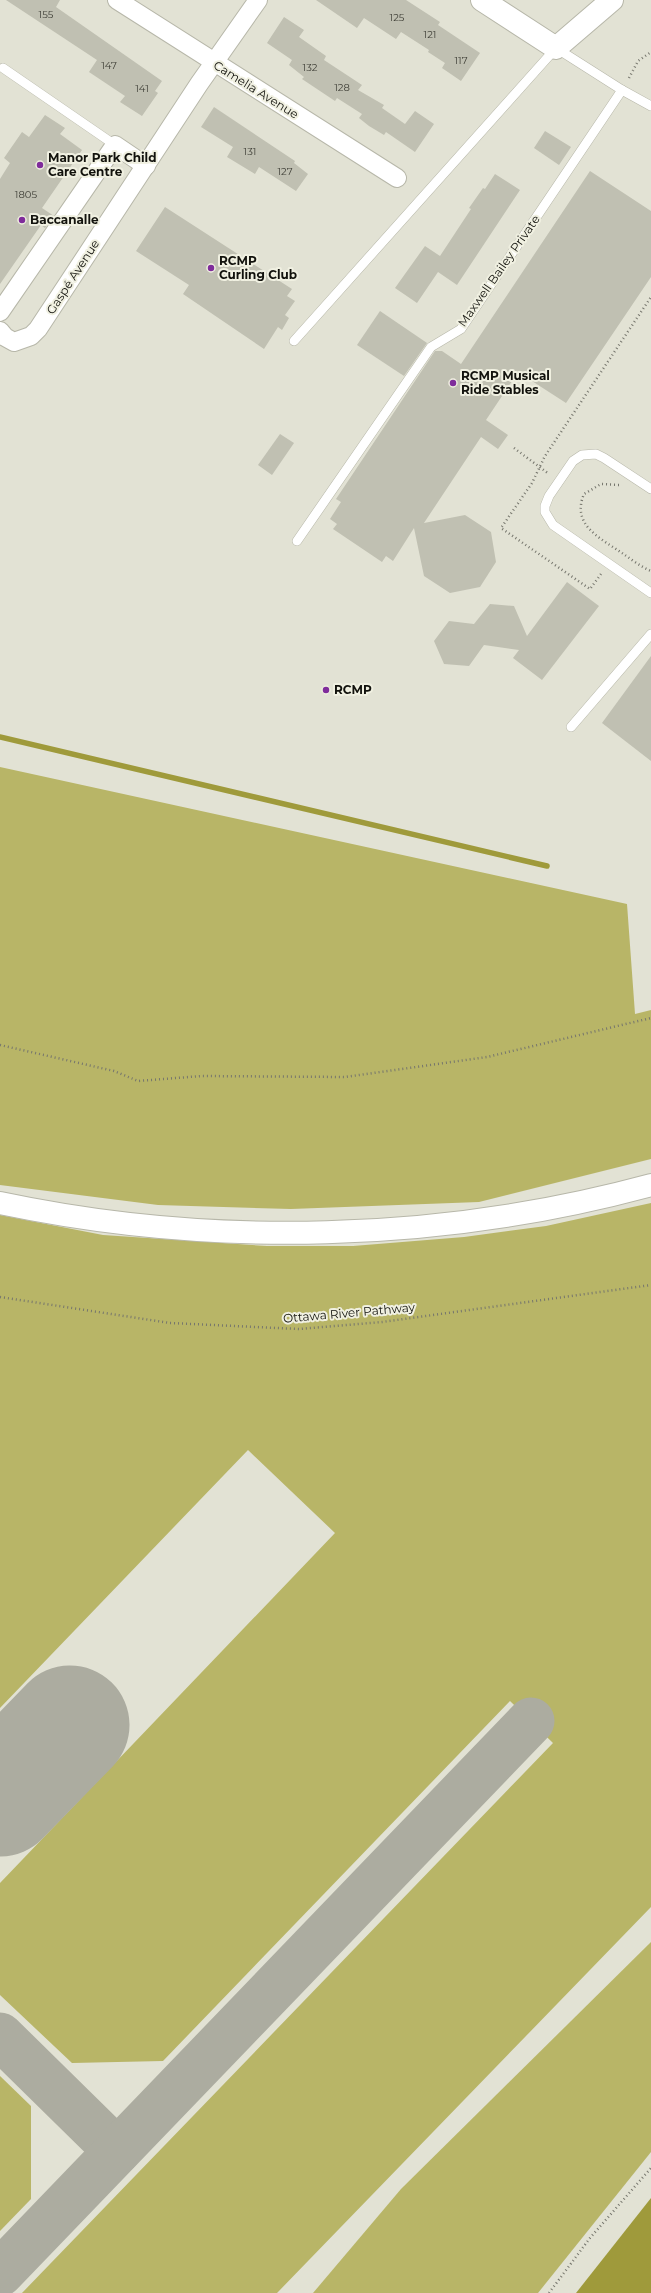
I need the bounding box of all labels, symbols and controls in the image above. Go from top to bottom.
house number: 155 [39,8,54,21]
house number: 125 [390,11,405,24]
house number: 121 [424,28,436,41]
house number: 117 [454,54,468,67]
street label: Camelia Avenue [211,57,302,122]
house number: 147 [101,59,117,72]
house number: 132 [303,61,318,74]
house number: 128 [334,81,350,94]
house number: 141 [135,82,149,95]
house number: 131 [244,145,256,158]
place label: Manor Park Child Care Centre [48,150,157,179]
marker: Manor Park Child Care Centre [35,160,45,170]
house number: 127 [277,165,293,178]
house number: 1805 [15,188,37,201]
place label: Baccanalle [30,212,99,227]
street label: Maxwell Bailey Private [454,212,543,329]
marker: Baccanalle [17,215,27,225]
street label: Gaspé Avenue [43,237,102,317]
place label: RCMP Curling Club [219,253,297,282]
marker: RCMP Curling Club [206,263,216,273]
place label: RCMP Musical Ride Stables [461,368,550,397]
marker: RCMP Musical Ride Stables [448,378,458,388]
place label: RCMP [334,682,372,697]
marker: RCMP [321,685,331,695]
street label: Ottawa River Pathway [282,1299,416,1326]

